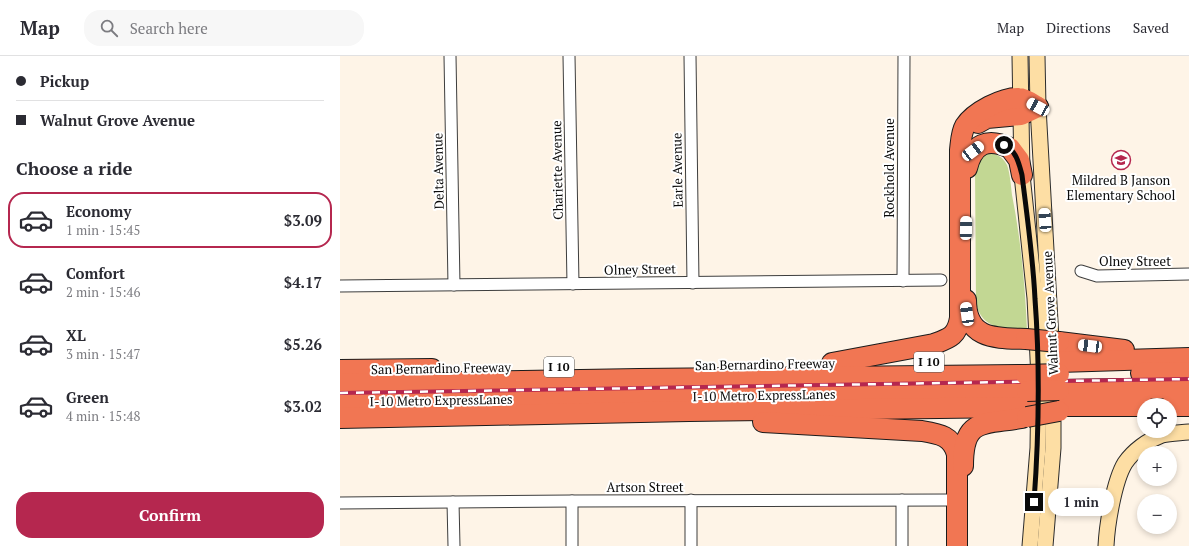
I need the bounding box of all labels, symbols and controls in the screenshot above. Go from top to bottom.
search box [84,10,364,46]
text: Map [20,15,60,40]
icon: search [98,17,120,39]
text: Search here [130,18,208,38]
text: Map [997,18,1024,37]
text: Directions [1046,18,1111,37]
text: Saved [1133,18,1169,37]
text: Pickup [40,71,89,91]
car [1025,96,1051,118]
text: Walnut Grove Avenue [40,110,195,130]
street label: Rockhold Avenue [880,118,898,218]
street label: Chariette Avenue [547,120,567,220]
street label: Earle Avenue [667,132,687,208]
street label: Delta Avenue [428,133,448,209]
route start [995,136,1013,154]
car [960,139,986,163]
school or university icon: Mildred B Janson Elementary School [1110,149,1132,171]
text: Choose a ride [16,156,132,180]
place label: Mildred B Janson Elementary School [1067,171,1175,204]
text: Economy [66,201,131,221]
icon: car [18,202,54,238]
car [1038,208,1052,232]
text: $3.09 [284,210,322,230]
car [960,216,972,240]
text: 1 min · 15:45 [66,221,140,239]
street label: Walnut Grove Avenue [1038,251,1062,375]
street label: Olney Street [1099,252,1171,270]
street label: Olney Street [604,259,676,279]
text: Comfort [66,263,125,283]
icon: car [18,264,54,300]
text: $4.17 [284,272,322,292]
text: 2 min · 15:46 [66,283,140,301]
car [959,301,975,327]
text: XL [66,325,86,345]
icon: car [18,326,54,362]
text: $5.26 [284,334,322,354]
car [1077,339,1103,353]
text: 3 min · 15:47 [66,345,140,363]
road number: I 10 [914,352,944,372]
street label: San Bernardino Freeway [695,354,836,374]
road number: I 10 [544,357,574,377]
street label: San Bernardino Freeway [371,358,512,378]
street label: I-10 Metro ExpressLanes [692,385,836,405]
text: Green [66,387,109,407]
icon: car [18,388,54,424]
street label: I-10 Metro ExpressLanes [369,390,513,410]
text: $3.02 [284,396,322,416]
map controls [1137,398,1177,534]
button: locate [1137,398,1177,438]
text: 4 min · 15:48 [66,407,140,425]
button: + [1137,446,1177,486]
street label: Artson Street [606,478,684,496]
callout: 1 min [1048,488,1114,516]
button: Confirm [16,492,324,538]
route end [1025,493,1043,511]
text: 1 min [1063,493,1099,511]
button: − [1137,494,1177,534]

